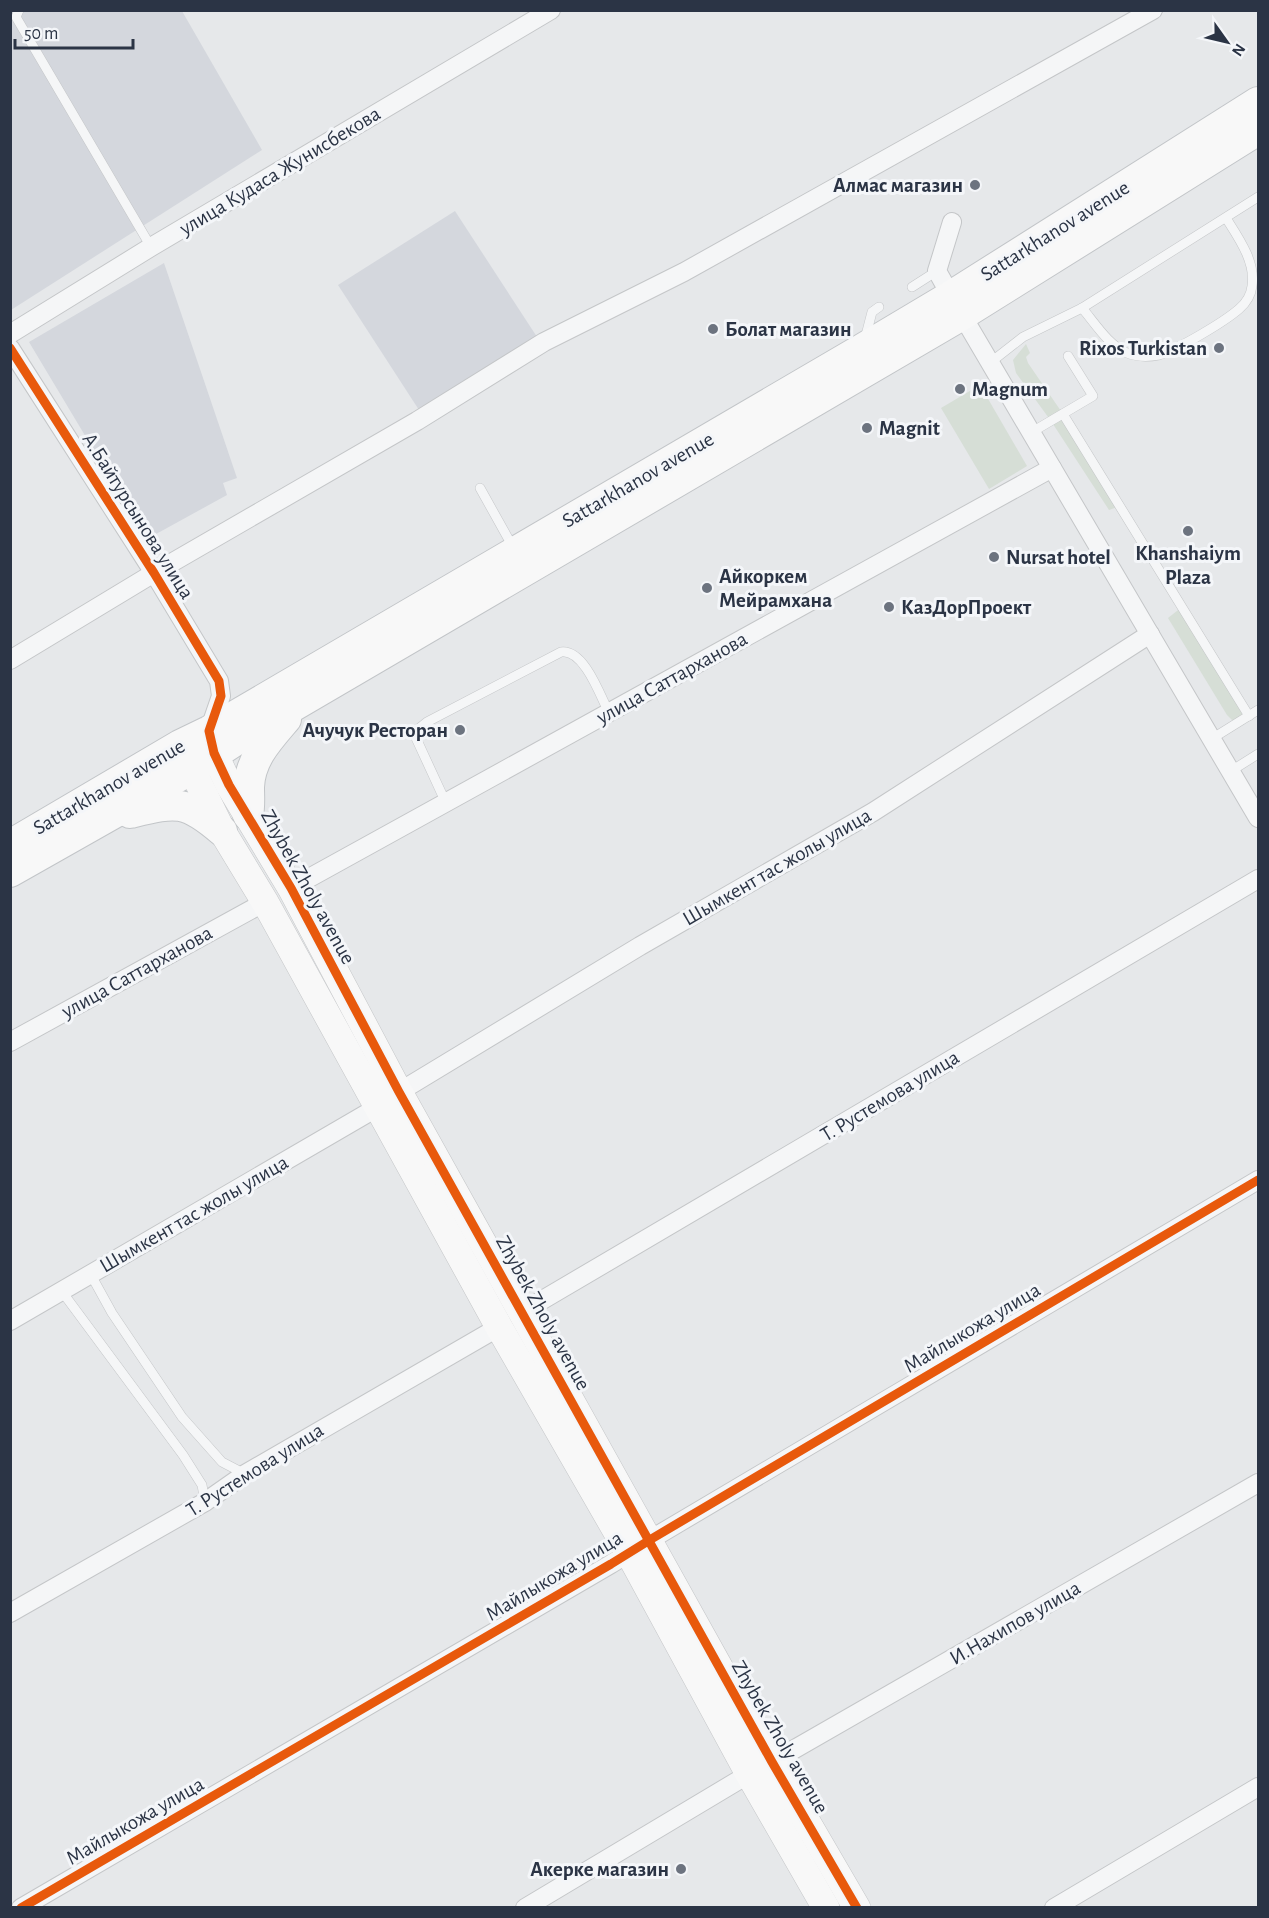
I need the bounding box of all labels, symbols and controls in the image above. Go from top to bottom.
scale bar [15,12,134,50]
north arrow [1197,12,1257,72]
text: 50 m [24,25,58,43]
text: N [1229,41,1248,59]
street label: улица Кудаса Жунисбекова [175,102,384,240]
place label: Алмас магазин [833,175,963,196]
street label: Sattarkhanov avenue [977,177,1133,285]
marker: Алмас магазин [968,178,982,192]
place label: Болат магазин [725,319,852,340]
marker: Болат магазин [706,322,720,336]
place label: Rixos Turkistan [1079,338,1207,359]
marker: Rixos Turkistan [1212,341,1226,355]
place label: Magnum [972,379,1048,400]
marker: Magnum [953,382,967,396]
place label: Magnit [879,418,940,439]
marker: Magnit [860,421,874,435]
street label: Sattarkhanov avenue [559,428,717,532]
street label: А.Байтурсынова улица [78,429,198,603]
marker: Khanshaiym Plaza [1181,524,1195,538]
place label: Khanshaiym Plaza [1135,543,1241,588]
place label: Nursat hotel [1006,547,1111,568]
marker: Nursat hotel [987,550,1001,564]
place label: Айкоркем Мейрамхана [719,566,832,611]
marker: Айкоркем Мейрамхана [700,581,714,595]
place label: КазДорПроект [901,597,1032,618]
marker: КазДорПроект [882,600,896,614]
street label: улица Саттарханова [592,628,751,729]
place label: Ачучук Ресторан [303,720,448,741]
marker: Ачучук Ресторан [453,723,467,737]
street label: Sattarkhanov avenue [30,735,188,839]
street label: Шымкент тас жолы улица [679,804,875,930]
street label: Zhybek Zholy avenue [257,806,359,968]
street label: улица Саттарханова [57,922,216,1023]
street label: Т. Рустемова улица [817,1046,963,1146]
street label: Шымкент тас жолы улица [96,1151,292,1277]
street label: Zhybek Zholy avenue [492,1232,594,1394]
street label: Майлыкожа улица [900,1279,1044,1377]
street label: Т. Рустемова улица [183,1419,328,1521]
street label: Майлыкожа улица [482,1527,626,1625]
street label: И.Нахипов улица [946,1577,1084,1669]
street label: Zhybek Zholy avenue [728,1657,832,1817]
street label: Майлыкожа улица [63,1773,208,1869]
place label: Акерке магазин [530,1859,669,1880]
marker: Акерке магазин [674,1862,688,1876]

